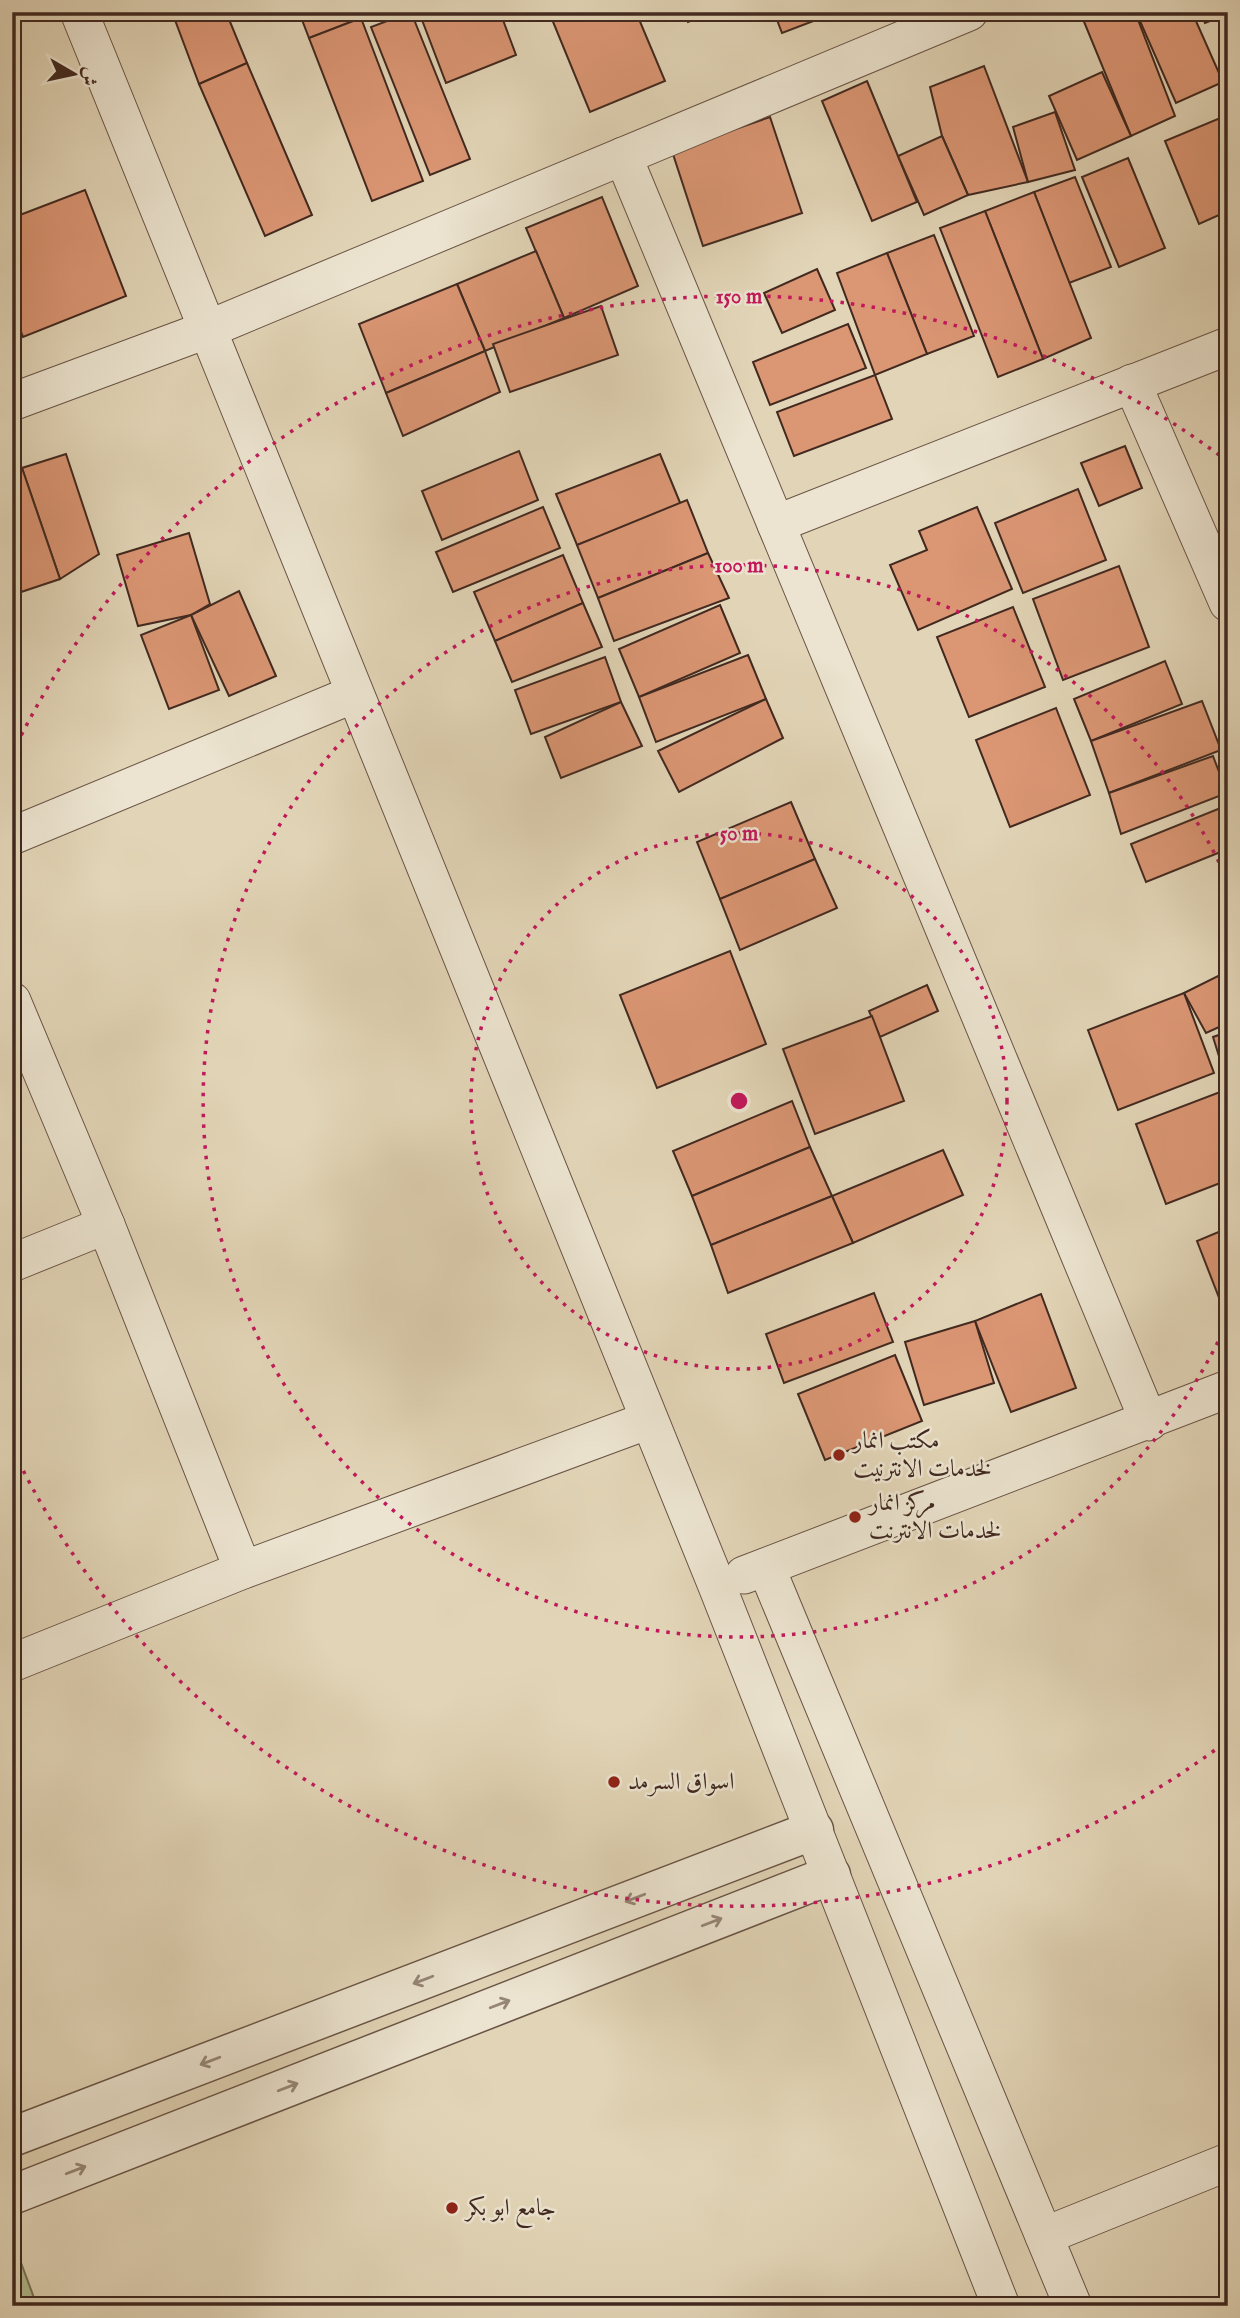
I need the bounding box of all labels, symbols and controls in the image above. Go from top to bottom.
north arrow [38,38,108,108]
text: ش [75,65,102,88]
text: 150 m [716,284,763,311]
text: 100 m [714,553,764,580]
text: 50 m [720,821,759,848]
centre of rings [727,1089,751,1113]
place label: مكتب انمار لخدمات الانترنيت [851,1426,991,1485]
marker: مكتب انمار لخدمات الانترنيت [831,1447,847,1463]
place label: مركز انمار لخدمات الانترنت [867,1488,1001,1547]
marker: مركز انمار لخدمات الانترنت [847,1509,863,1525]
place label: اسواق السرمد [628,1767,735,1798]
marker: اسواق السرمد [606,1774,622,1790]
one-way arrow [625,1893,647,1906]
one-way arrow [700,1914,722,1927]
one-way arrow [412,1974,434,1987]
one-way arrow [488,1997,510,2010]
one-way arrow [200,2056,222,2068]
one-way arrow [276,2080,298,2093]
one-way arrow [64,2162,86,2175]
place label: جامع ابو بكر [463,2193,556,2229]
marker: جامع ابو بكر [444,2200,460,2216]

